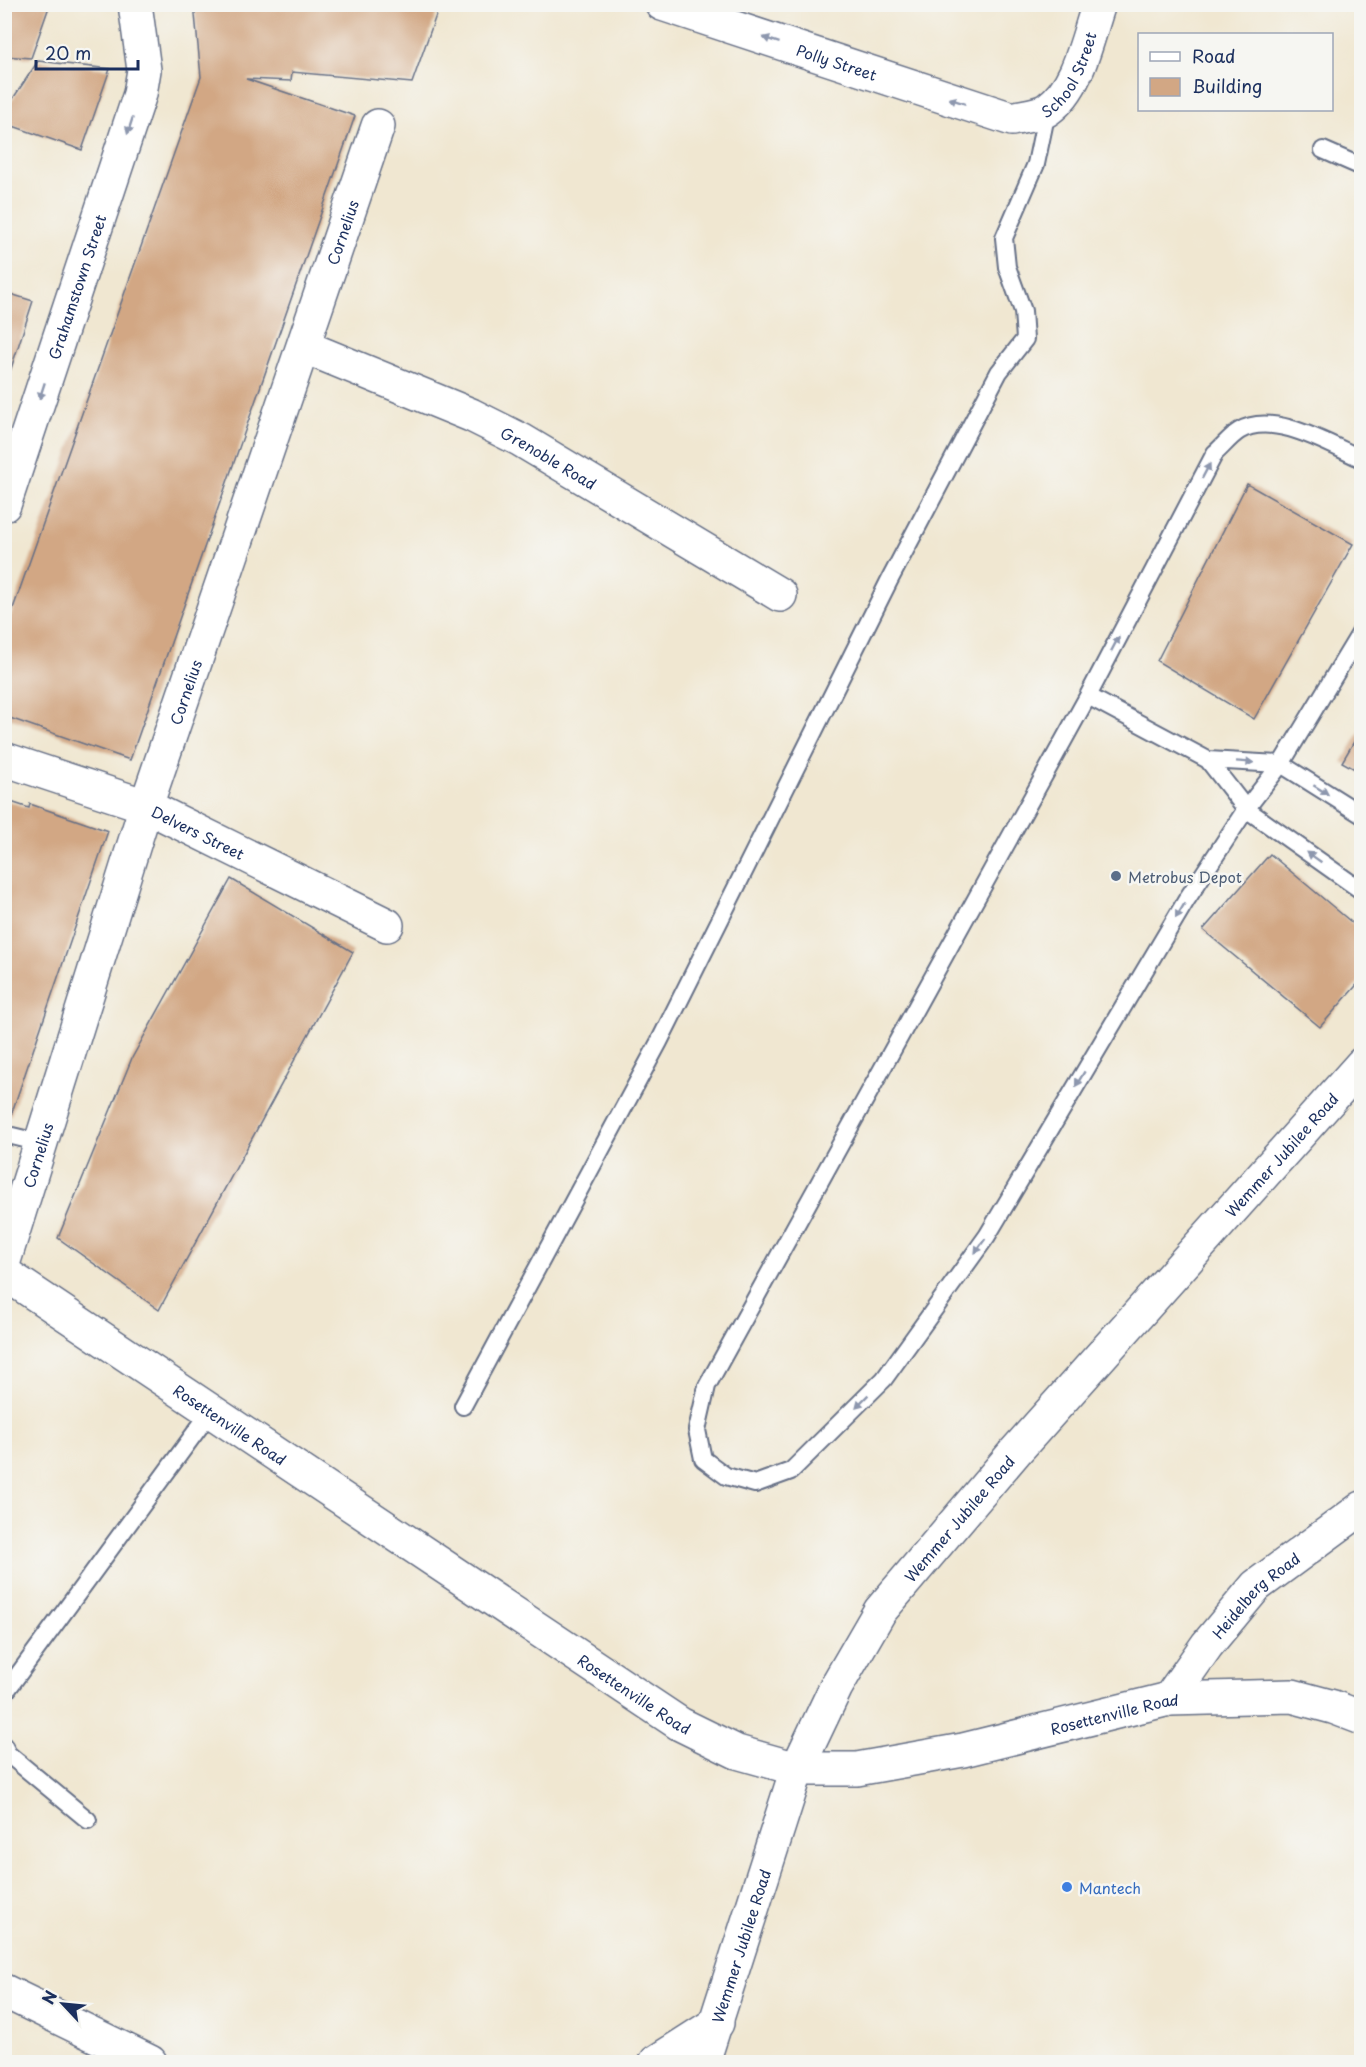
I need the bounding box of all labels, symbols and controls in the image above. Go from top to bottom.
street label: School Street [1036,29,1101,123]
scale bar [36,33,138,71]
legend [1138,33,1333,111]
one-way arrow [762,35,780,44]
street label: Polly Street [794,37,880,85]
text: 20 m [45,39,91,66]
text: Road [1192,42,1236,69]
text: Building [1192,72,1262,99]
one-way arrow [948,95,966,105]
one-way arrow [124,117,134,135]
street label: Cornelius [320,196,364,268]
street label: Grahamstown Street [42,211,111,362]
one-way arrow [37,382,46,400]
street label: Grenoble Road [497,420,601,494]
one-way arrow [1201,463,1210,480]
one-way arrow [1111,636,1120,653]
street label: Cornelius [163,656,207,728]
one-way arrow [1235,757,1254,767]
one-way arrow [1313,784,1329,795]
street label: Delvers Street [148,799,249,865]
one-way arrow [1306,852,1321,864]
place label: Metrobus Depot [1128,865,1242,888]
marker: Metrobus Depot [1109,869,1123,883]
one-way arrow [1174,903,1185,919]
one-way arrow [1075,1071,1086,1087]
street label: Wemmer Jubilee Road [1219,1087,1343,1222]
street label: Cornelius [16,1119,58,1191]
one-way arrow [974,1237,986,1253]
street label: Rosettenville Road [169,1378,291,1470]
one-way arrow [855,1393,869,1407]
street label: Wemmer Jubilee Road [898,1450,1019,1587]
street label: Heidelberg Road [1206,1546,1304,1643]
street label: Rosettenville Road [573,1648,695,1739]
street label: Rosettenville Road [1048,1687,1179,1740]
street label: Wemmer Jubilee Road [705,1866,776,2026]
place label: Mantech [1079,1876,1141,1899]
marker: Mantech [1060,1880,1074,1894]
north arrow [33,1974,93,2034]
text: N [35,1986,62,2008]

